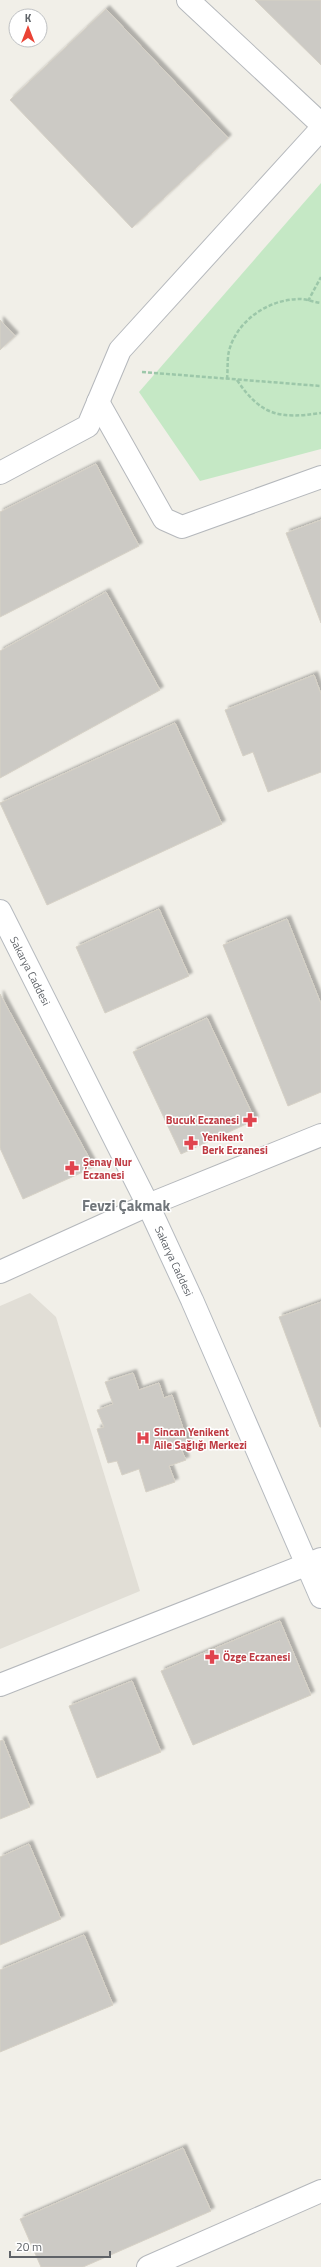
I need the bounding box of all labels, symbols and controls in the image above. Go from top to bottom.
north arrow [8,8,48,48]
text: K [25,10,32,26]
street label: Sakarya Caddesi [6,934,54,1008]
place label: Bucuk Eczanesi [166,1112,239,1128]
pharmacy icon: Bucuk Eczanesi [242,1112,258,1128]
place label: Yenikent Berk Eczanesi [202,1129,268,1158]
pharmacy icon: Yenikent Berk Eczanesi [183,1135,199,1151]
place label: Şenay Nur Eczanesi [83,1154,132,1183]
pharmacy icon: Şenay Nur Eczanesi [64,1160,80,1176]
district label: Fevzi Çakmak [82,1194,170,1217]
street label: Sakarya Caddesi [151,1224,197,1299]
place label: Sincan Yenikent Aile Sağlığı Merkezi [154,1424,247,1453]
hospital icon: Sincan Yenikent Aile Sağlığı Merkezi [135,1430,151,1446]
pharmacy icon: Özge Eczanesi [204,1649,220,1665]
place label: Özge Eczanesi [223,1649,291,1665]
scale bar [10,2233,110,2259]
text: 20 m [16,2237,42,2256]

